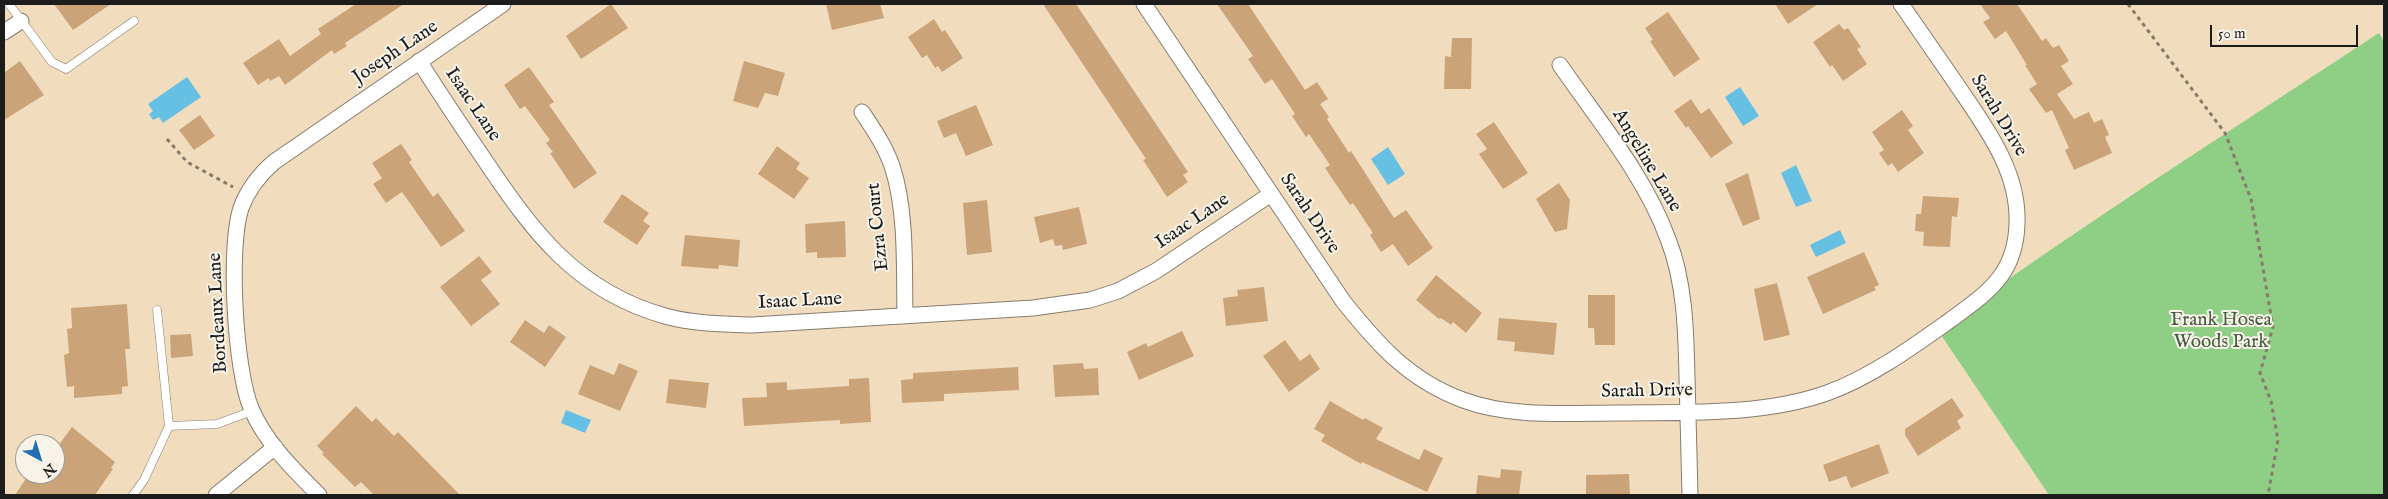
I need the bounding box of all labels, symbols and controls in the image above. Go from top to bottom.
scale bar [2213,15,2360,47]
street label: Joseph Lane [349,16,443,90]
text: 50 m [2218,24,2246,43]
street label: Isaac Lane [439,64,505,146]
street label: Sarah Drive [1965,71,2031,161]
street label: Angeline Lane [1606,105,1686,217]
street label: Sarah Drive [1274,170,1344,258]
street label: Ezra Court [863,182,895,272]
street label: Isaac Lane [1152,189,1234,255]
street label: Bordeaux Lane [204,252,234,374]
street label: Isaac Lane [757,288,843,316]
park label: Frank Hosea Woods Park [2170,310,2272,354]
street label: Sarah Drive [1601,380,1693,404]
north arrow [15,434,65,484]
text: N [38,459,59,481]

